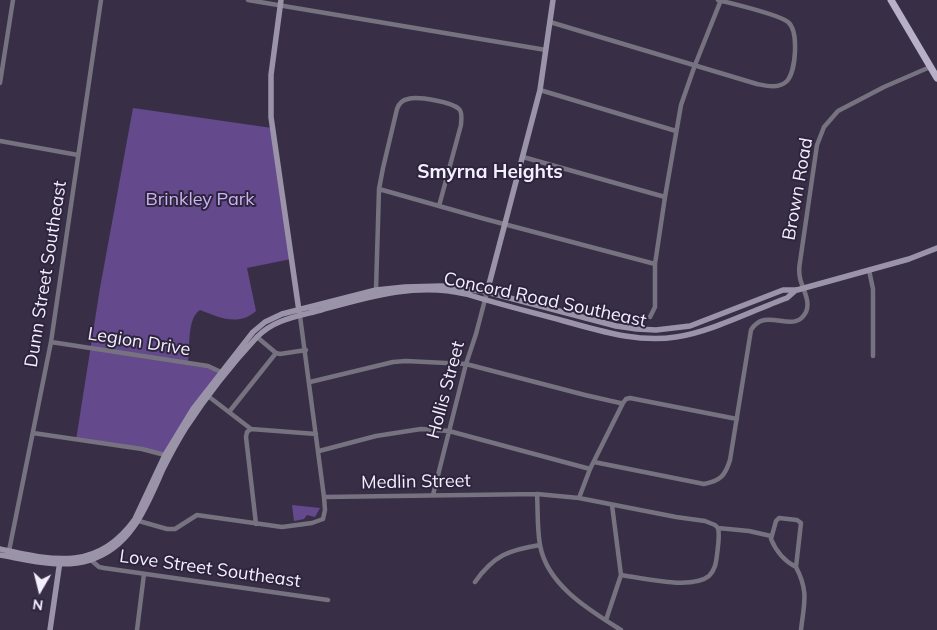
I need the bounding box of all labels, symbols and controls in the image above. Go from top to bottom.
street label: Brown Road [778,136,818,242]
district label: Smyrna Heights [417,161,563,183]
street label: Dunn Street Southeast [21,179,71,369]
park label: Brinkley Park [146,189,254,211]
street label: Concord Road Southeast [442,268,648,332]
street label: Legion Drive [86,323,192,361]
street label: Hollis Street [423,339,469,441]
street label: Medlin Street [361,470,471,494]
street label: Love Street Southeast [118,546,302,592]
north arrow [15,565,65,615]
text: N [31,595,44,615]

